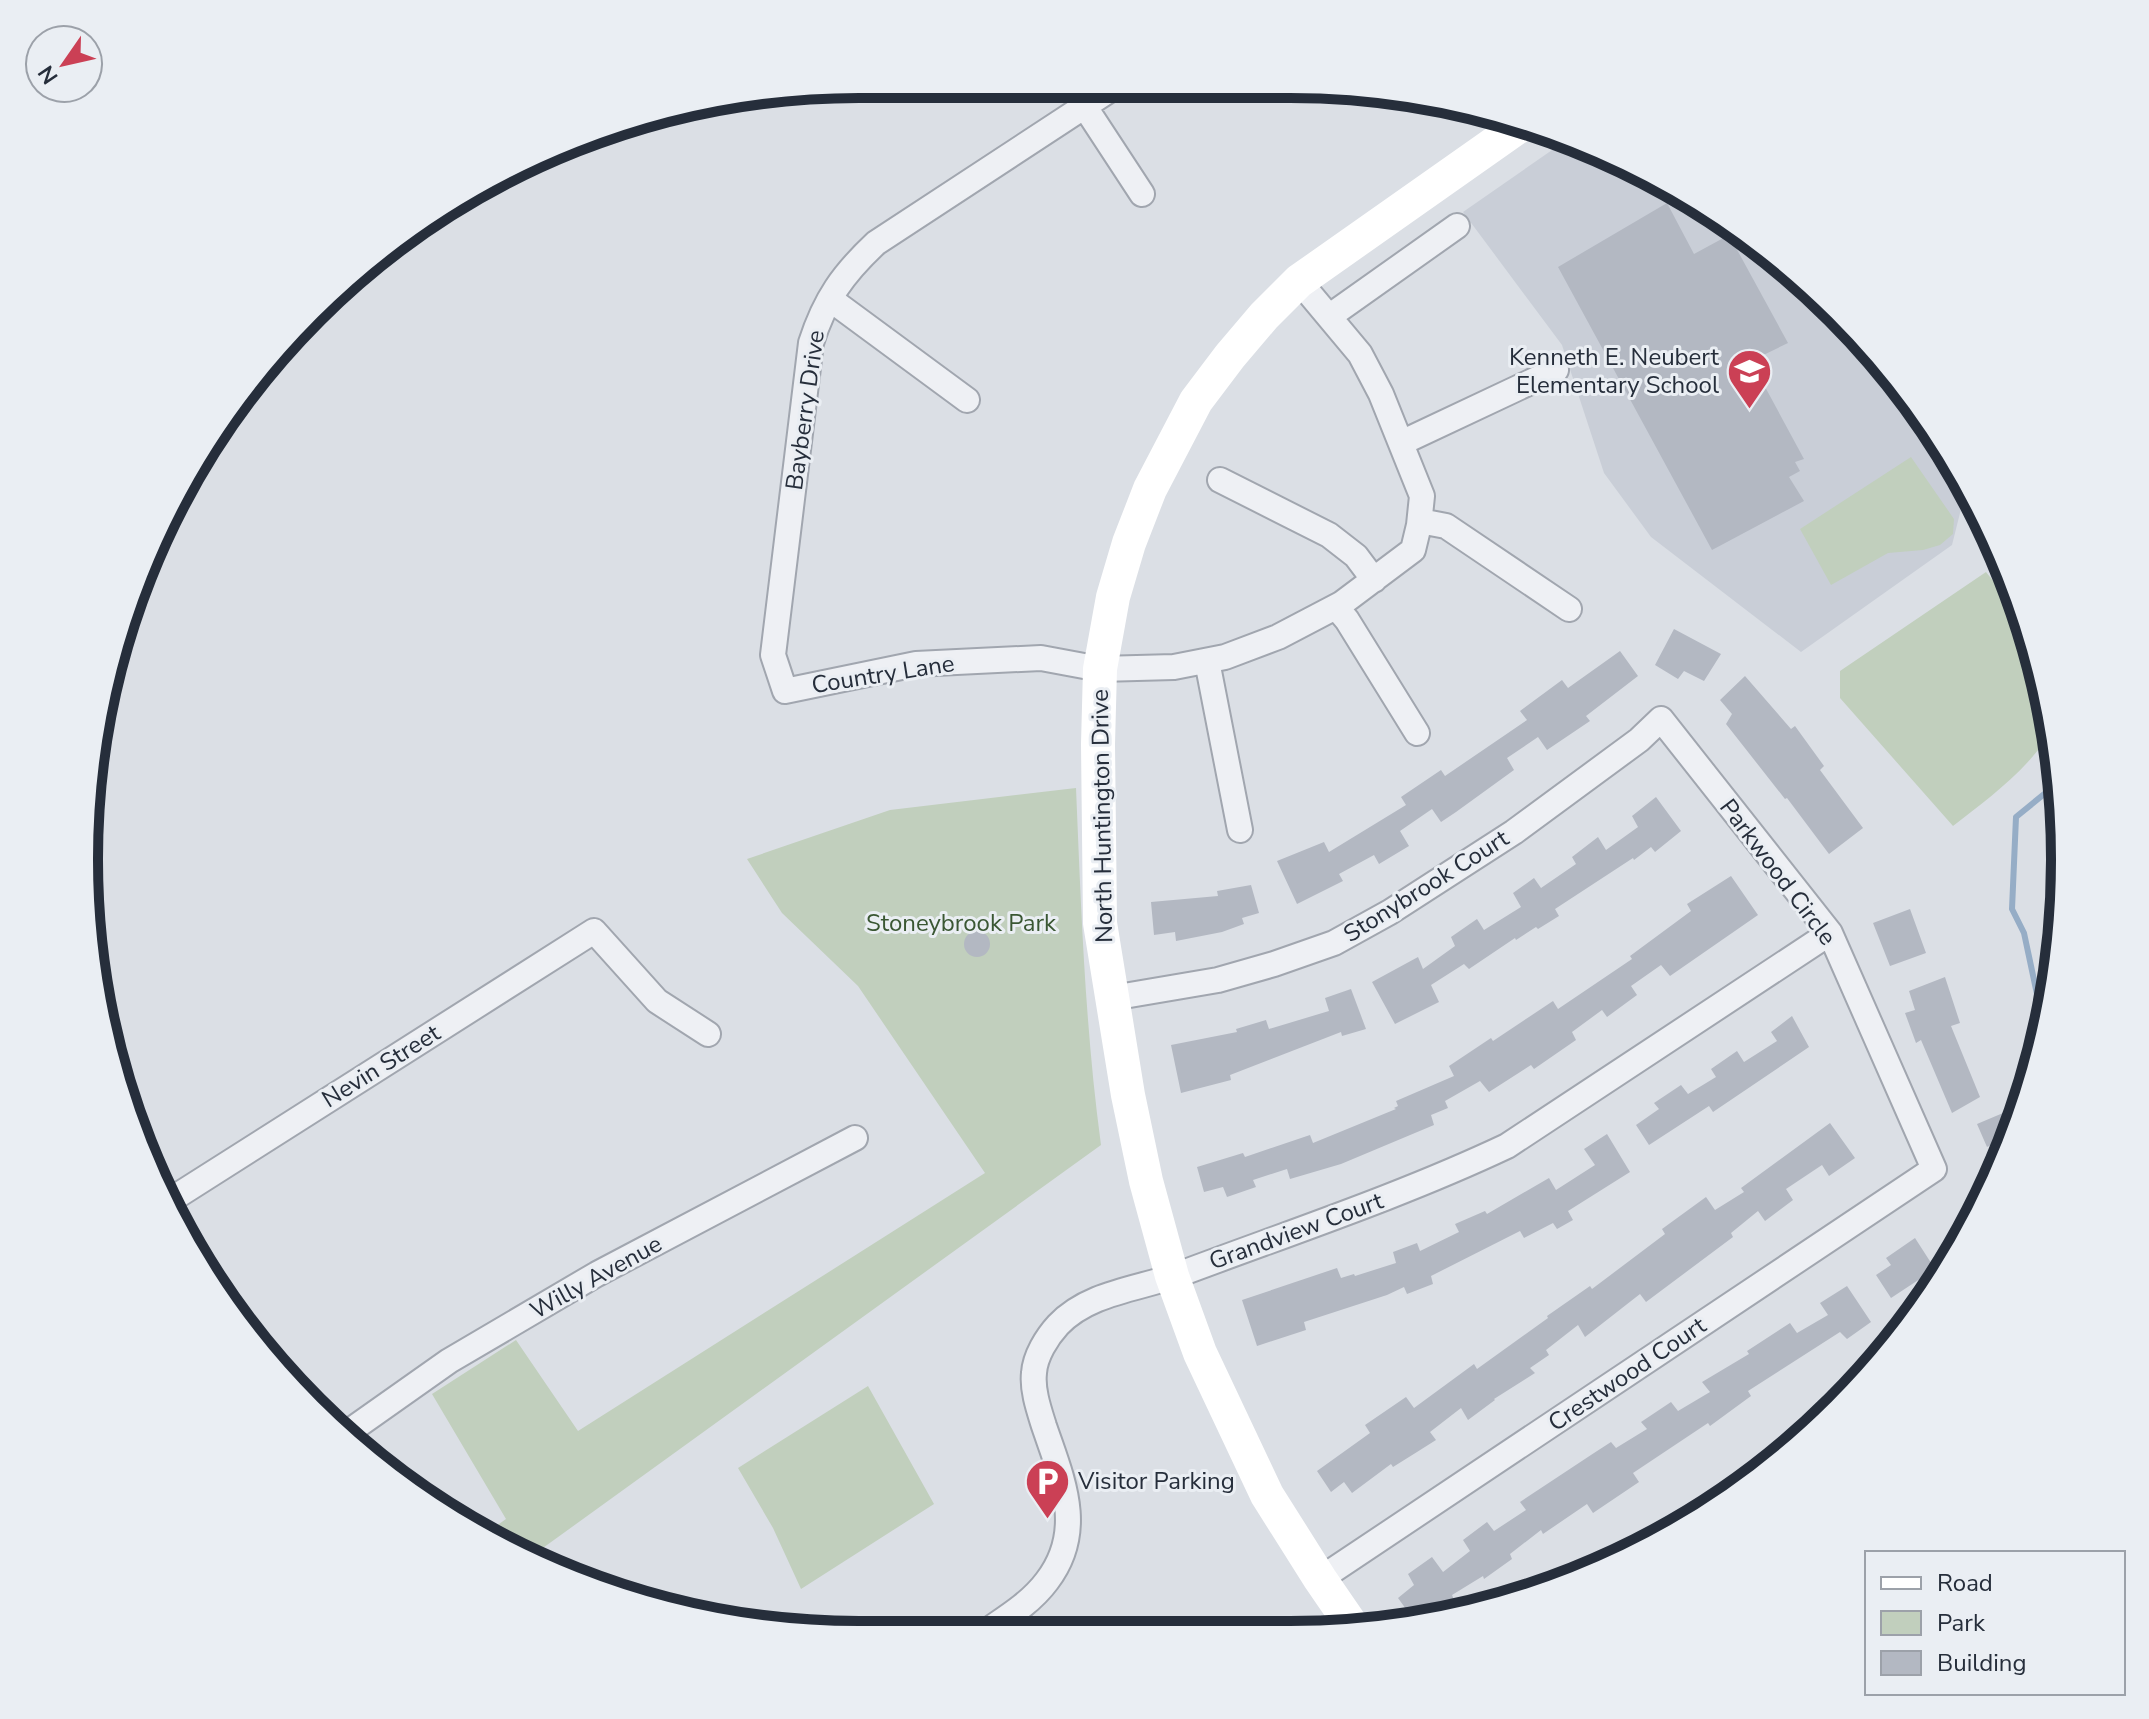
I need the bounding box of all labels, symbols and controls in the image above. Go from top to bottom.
north arrow [24,24,104,104]
text: N [31,59,65,90]
street label: Bayberry Drive [778,328,832,492]
place label: Kenneth E. Neubert Elementary School [1509,341,1720,401]
school or university icon: Kenneth E. Neubert Elementary School [1726,347,1774,410]
street label: Country Lane [809,647,957,701]
street label: North Huntington Drive [1084,689,1120,943]
street label: Parkwood Circle [1712,792,1844,952]
street label: Stonybrook Court [1337,822,1515,950]
park label: Stoneybrook Park [866,907,1057,939]
street label: Nevin Street [316,1017,447,1115]
street label: Grandview Court [1205,1184,1388,1277]
street label: Willy Avenue [524,1228,668,1326]
street label: Crestwood Court [1542,1309,1713,1439]
parking icon: Visitor Parking [1023,1457,1071,1520]
place label: Visitor Parking [1077,1465,1235,1497]
legend [1865,1551,2125,1695]
text: Road [1937,1567,1993,1599]
text: Park [1937,1607,1986,1639]
text: Building [1937,1647,2027,1679]

